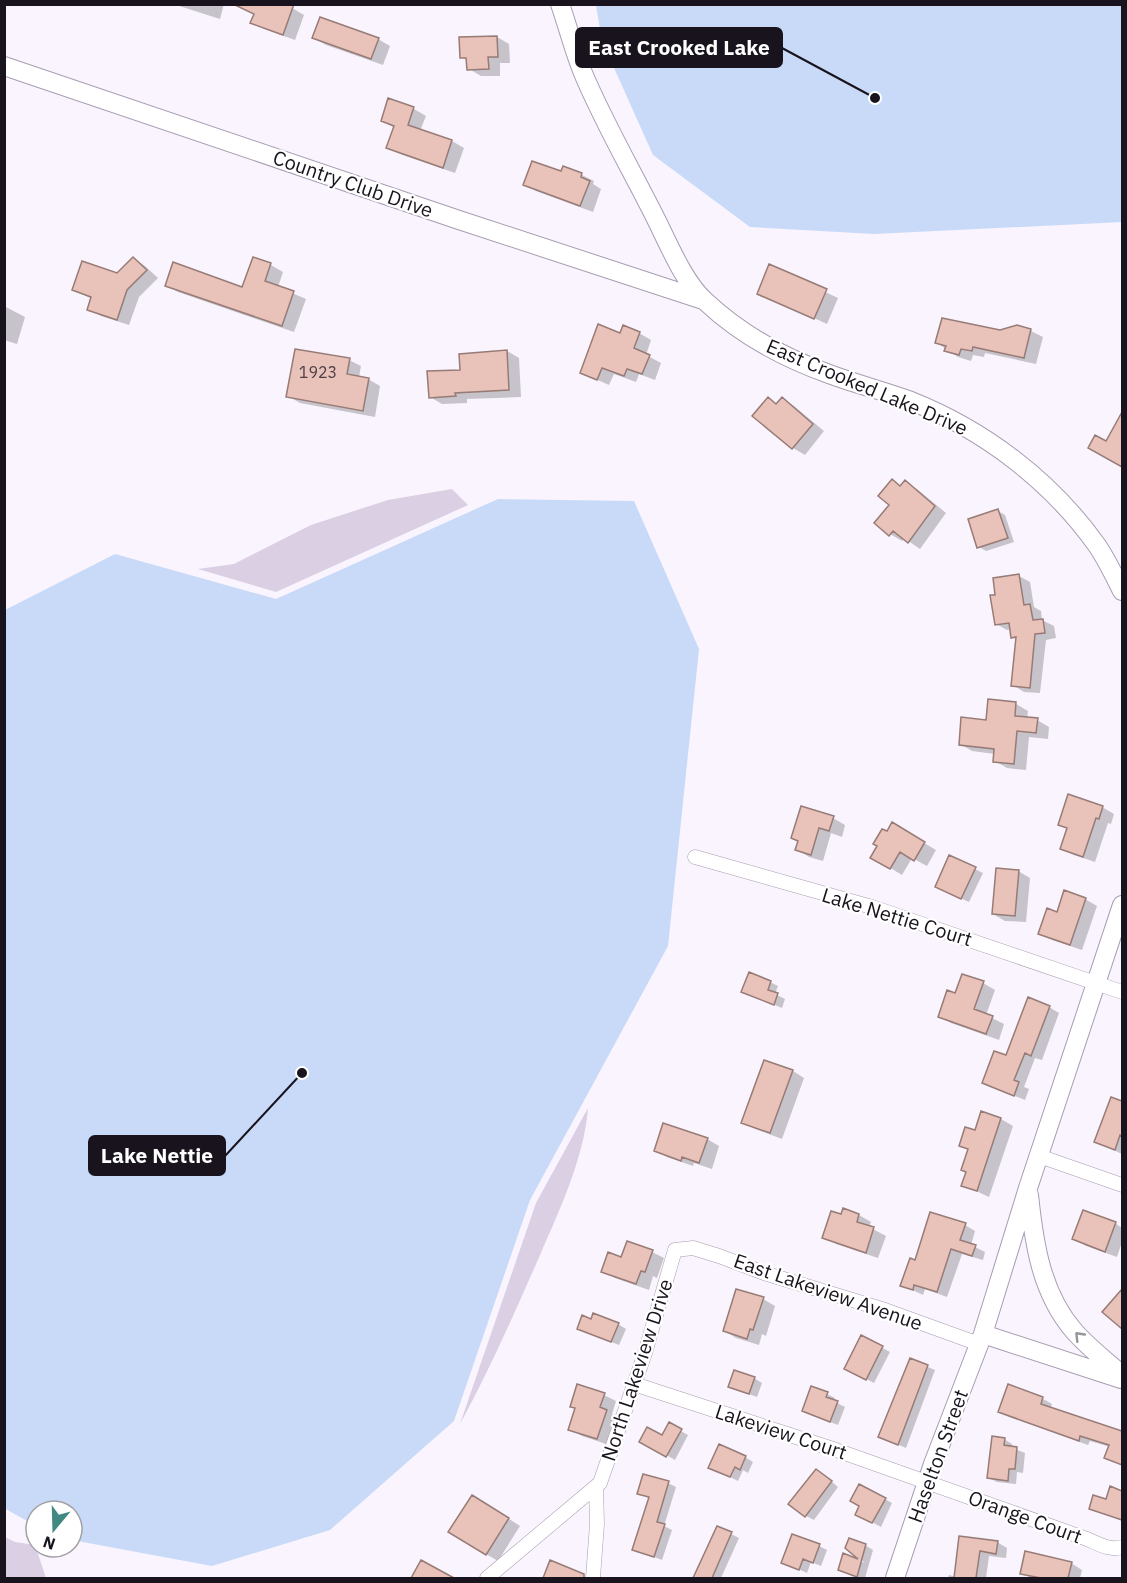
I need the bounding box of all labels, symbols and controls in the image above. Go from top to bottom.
callout: East Crooked Lake [576,28,782,67]
text: East Crooked Lake [588,33,770,61]
street label: Country Club Drive [270,143,437,224]
street label: East Crooked Lake Drive [762,332,972,441]
house number: 1923 [299,362,337,382]
street label: Lake Nettie Court [819,881,976,952]
callout: Lake Nettie [89,1136,225,1175]
text: Lake Nettie [101,1141,213,1169]
street label: East Lakeview Avenue [730,1247,926,1337]
street label: North Lakeview Drive [594,1275,679,1464]
one-way arrow [1075,1332,1086,1343]
street label: Haselton Street [901,1385,974,1526]
street label: Lakeview Court [712,1398,850,1466]
street label: Orange Court [965,1483,1086,1550]
north arrow [24,1499,84,1559]
text: N [40,1532,58,1555]

